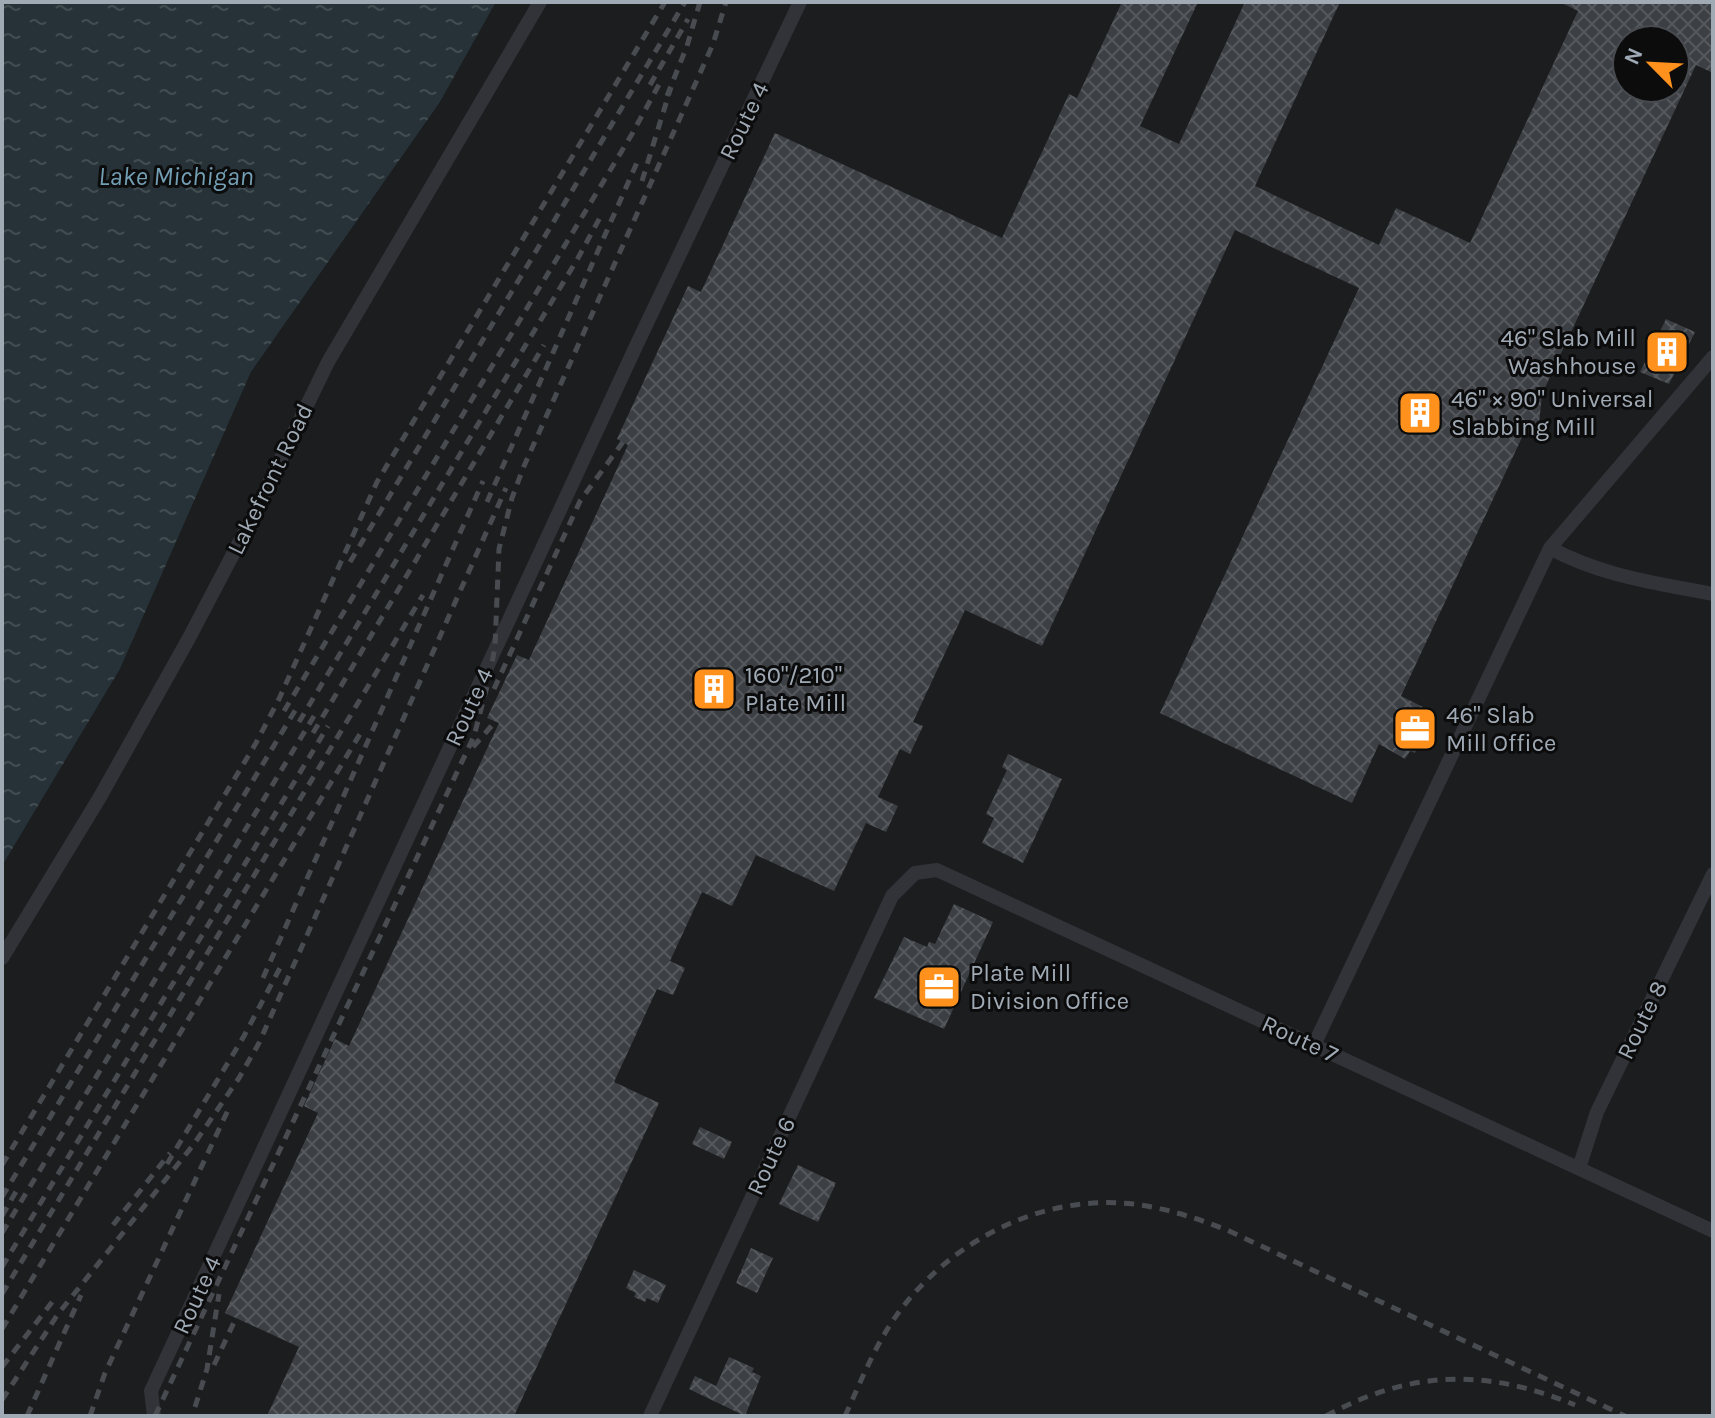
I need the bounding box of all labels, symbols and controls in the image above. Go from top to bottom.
north arrow [1611,24,1691,104]
text: N [1619,44,1649,69]
street label: Route 4 [713,78,775,164]
water label: Lake Michigan [98,161,254,192]
place label: 46" Slab Mill Washhouse [1501,324,1636,380]
building icon: 46" Slab Mill Washhouse [1643,328,1691,376]
place label: 46" × 90" Universal Slabbing Mill [1451,385,1654,441]
building icon: 46" × 90" Universal Slabbing Mill [1396,389,1444,437]
street label: Lakefront Road [221,399,319,559]
place label: 160"/210" Plate Mill [745,661,846,717]
street label: Route 4 [439,664,499,750]
building icon: 160"/210" Plate Mill [690,665,738,713]
place label: 46" Slab Mill Office [1446,701,1556,757]
office icon: 46" Slab Mill Office [1391,705,1439,753]
place label: Plate Mill Division Office [970,959,1129,1015]
office icon: Plate Mill Division Office [915,963,963,1011]
street label: Route 8 [1611,976,1673,1064]
street label: Route 7 [1258,1009,1342,1069]
street label: Route 6 [741,1112,801,1200]
street label: Route 4 [167,1252,227,1338]

